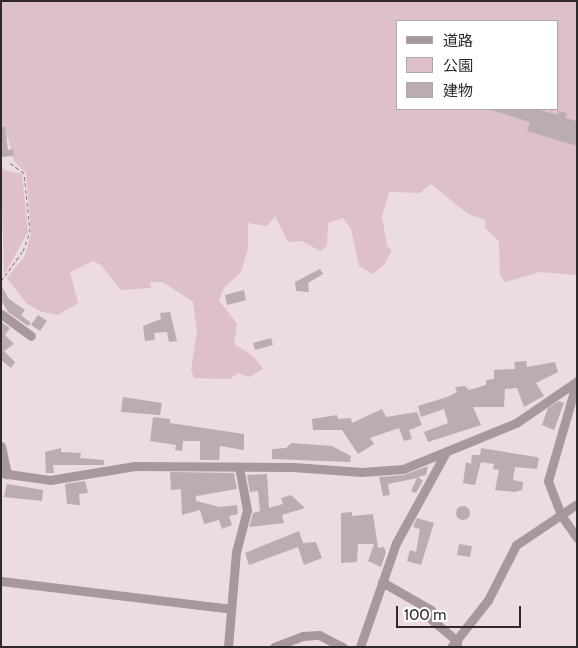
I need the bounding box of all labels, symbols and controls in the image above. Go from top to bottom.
legend [396,20,558,110]
text: 道路 [443,32,473,50]
text: 公園 [443,57,473,75]
text: 建物 [443,82,473,100]
scale bar [398,596,523,628]
text: 100 m [404,606,446,624]

